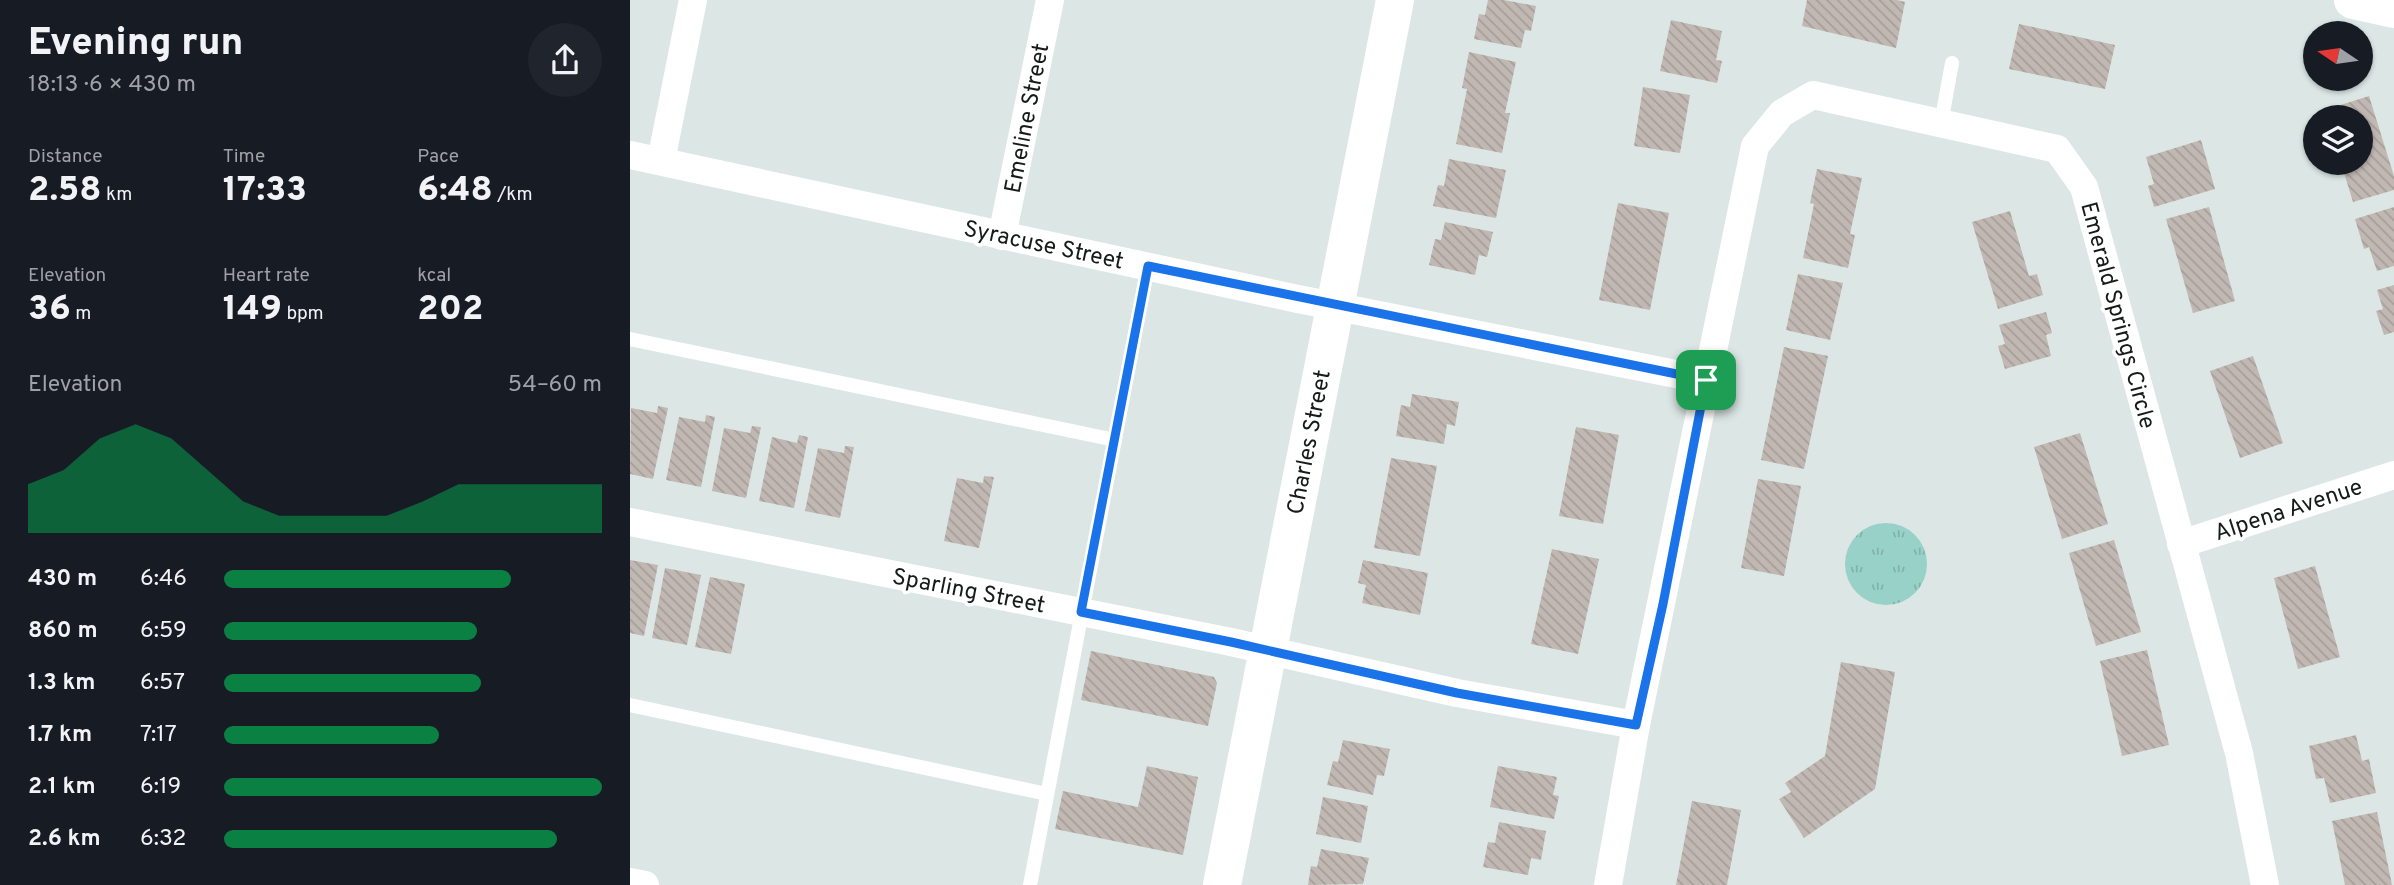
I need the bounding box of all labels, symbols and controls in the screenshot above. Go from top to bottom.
text: Evening run [28,20,243,69]
north arrow [2303,21,2373,91]
map controls [2303,21,2373,175]
button: share [528,23,602,97]
street label: Emeline Street [1000,41,1057,196]
text: 18:13 · 6 × 430 m [28,71,196,100]
button: layers [2303,105,2373,175]
text: Distance [28,145,103,169]
text: Time [223,145,265,169]
text: Pace [417,145,459,169]
text: 2.58 [28,169,102,213]
text: 17:33 [223,169,307,213]
text: 6:48 [417,169,493,213]
text: km [102,183,132,207]
text: /km [493,183,533,207]
street label: Emerald Springs Circle [2072,199,2161,432]
street label: Syracuse Street [961,215,1126,278]
text: Elevation [28,264,106,288]
text: Heart rate [223,264,310,288]
text: kcal [417,264,451,288]
text: 36 [28,288,71,332]
text: 149 [223,288,282,332]
text: 202 [417,288,483,332]
text: m [71,302,91,326]
text: bpm [282,302,324,326]
pin [1676,350,1736,410]
icon: arrive [1687,361,1725,399]
street label: Charles Street [1282,368,1339,517]
text: Elevation [28,371,123,400]
text: 54–60 m [508,371,602,400]
street label: Alpena Avenue [2211,474,2367,549]
street label: Sparling Street [890,563,1047,621]
text: 430 m [28,565,97,594]
text: 6:46 [140,565,187,594]
text: 860 m [28,617,98,646]
text: 6:59 [140,617,187,646]
text: 1.3 km [28,669,95,698]
text: 6:57 [140,669,185,698]
text: 1.7 km [28,721,92,750]
text: 7:17 [140,721,177,750]
text: 2.1 km [28,773,96,802]
text: 6:19 [140,773,181,802]
text: 2.6 km [28,825,101,854]
text: 6:32 [140,825,186,854]

